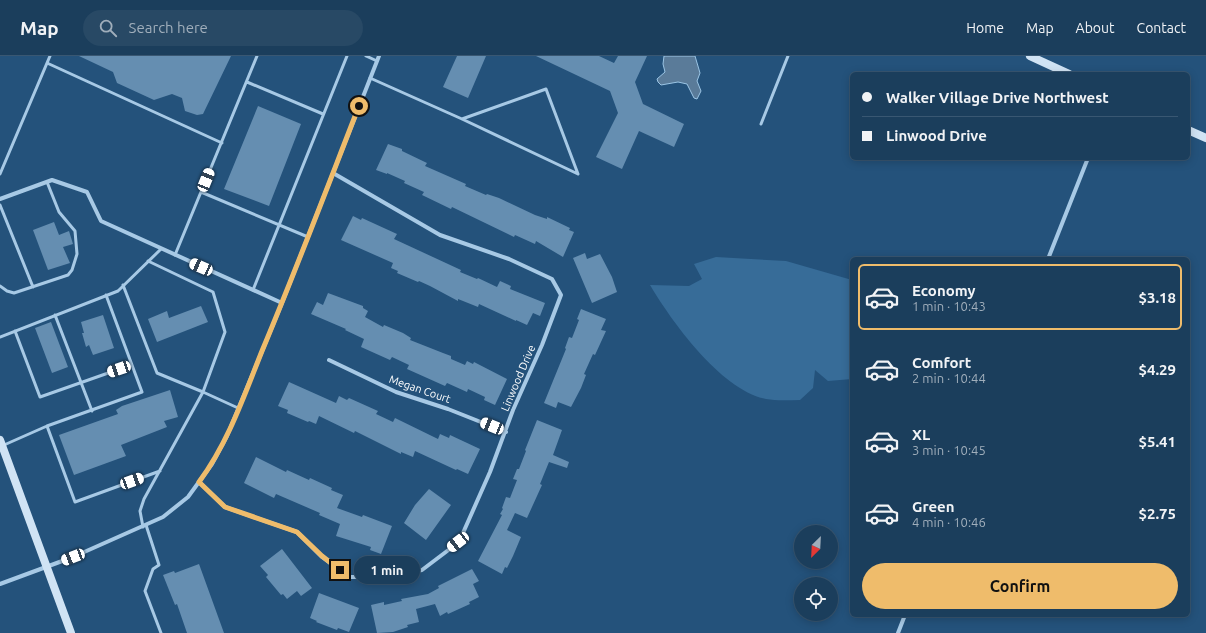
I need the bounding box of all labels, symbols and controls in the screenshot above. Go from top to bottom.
search box [83,10,363,46]
text: Map [20,17,59,39]
icon: search [97,17,119,39]
text: Search here [129,19,208,36]
text: Home [966,20,1004,36]
text: Map [1026,20,1054,36]
text: About [1076,20,1115,36]
text: Contact [1137,20,1186,36]
text: Walker Village Drive Northwest [886,89,1109,106]
route start [350,97,368,115]
text: Linwood Drive [886,127,987,144]
car [196,167,216,193]
car [188,257,214,277]
icon: car [864,279,900,315]
text: Economy [912,282,976,299]
text: $3.18 [1138,289,1176,306]
text: 1 min · 10:43 [912,299,986,313]
street label: Linwood Drive [499,343,537,413]
icon: car [864,351,900,387]
text: Comfort [912,354,971,371]
car [106,359,132,379]
text: $4.29 [1138,361,1176,378]
text: 2 min · 10:44 [912,371,986,385]
street label: Megan Court [388,373,453,405]
car [479,416,505,436]
icon: car [864,423,900,459]
text: XL [912,426,930,443]
text: $5.41 [1138,433,1176,450]
text: 3 min · 10:45 [912,443,986,457]
car [119,471,145,491]
icon: car [864,495,900,531]
text: Green [912,498,954,515]
text: $2.75 [1138,505,1176,522]
text: 4 min · 10:46 [912,515,986,529]
north arrow [794,525,838,569]
map controls [794,525,838,621]
car [445,530,471,554]
car [60,547,86,567]
callout: 1 min [354,556,420,584]
route end [331,561,349,579]
text: 1 min [371,563,403,577]
button: Confirm [862,563,1178,609]
button: locate [794,577,838,621]

